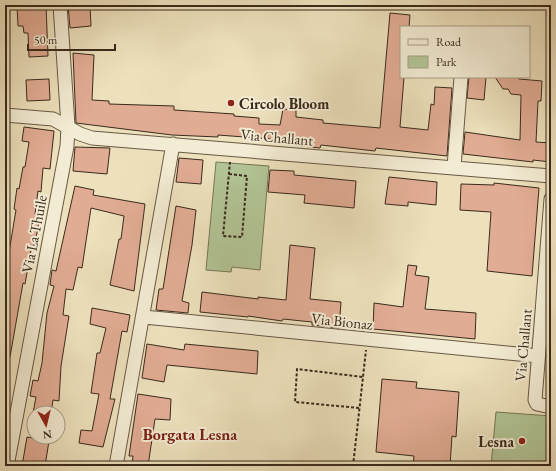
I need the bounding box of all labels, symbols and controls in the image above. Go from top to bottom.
scale bar [28,26,115,52]
legend [400,26,530,78]
text: 50 m [34,32,58,48]
text: Road [436,34,462,50]
text: Park [436,54,457,70]
place label: Circolo Bloom [239,94,329,113]
marker: Circolo Bloom [226,98,236,108]
street label: Via Challant [240,124,314,150]
street label: Via La Thuile [17,193,51,275]
street label: Via Bionaz [310,308,374,334]
street label: Via Challant [510,308,536,382]
north arrow [26,405,66,445]
district label: Borgata Lesna [143,424,238,445]
text: N [42,427,53,442]
place label: Lesna [478,432,514,451]
marker: Lesna [517,436,527,446]

